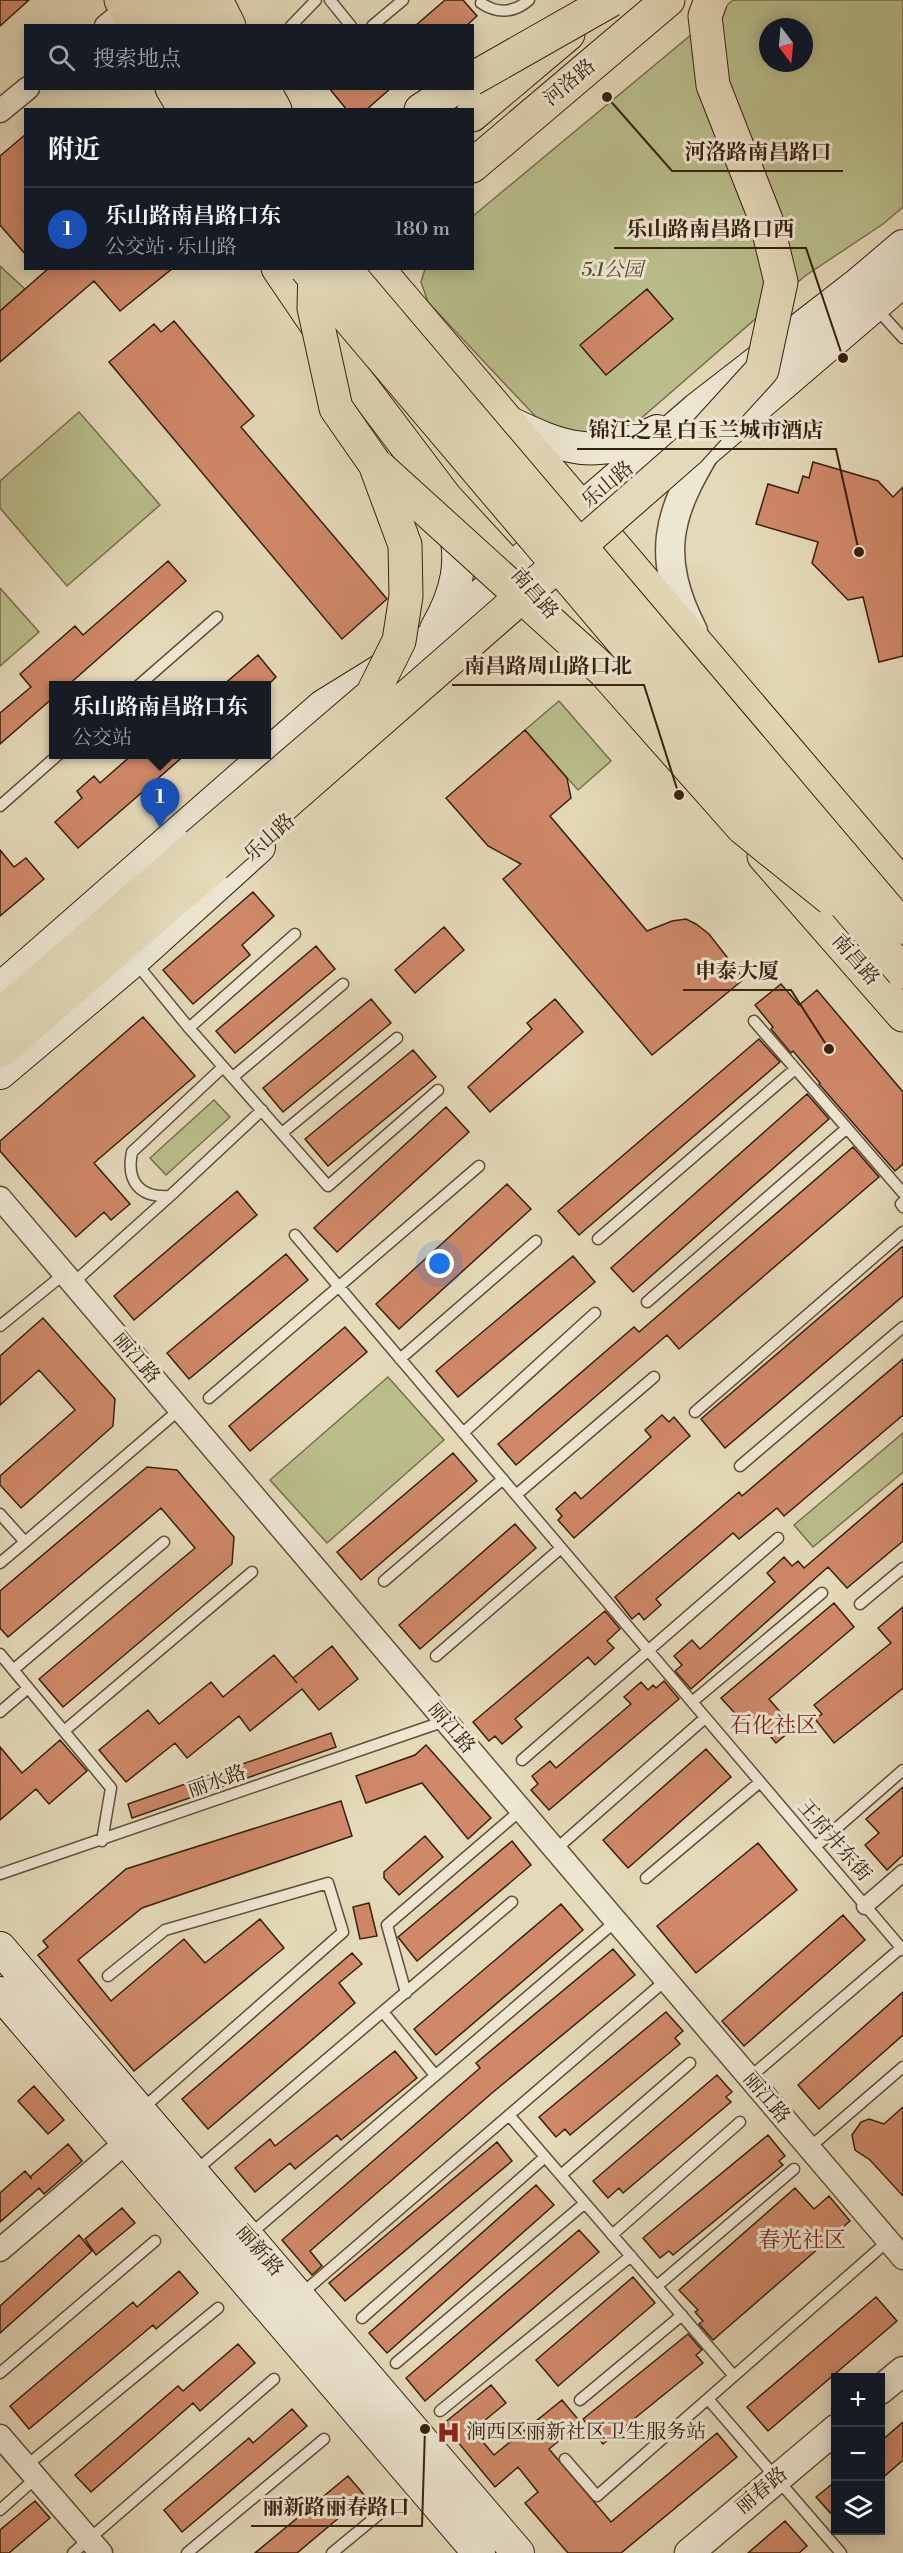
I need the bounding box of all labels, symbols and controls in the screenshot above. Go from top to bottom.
north arrow [759,18,813,72]
search box [24,24,474,90]
icon: search [45,41,78,74]
text: 搜索地点 [93,46,181,73]
street label: 河洛路 [539,54,601,112]
callout: 河洛路南昌路口 [672,132,843,171]
text: 附近 [48,134,100,166]
text: 河洛路南昌路口 [685,140,832,166]
text: 乐山路南昌路口东 [105,203,281,230]
callout: 乐山路南昌路口西 [614,209,806,248]
text: 1 [63,217,72,242]
text: 180 m [395,217,450,242]
text: 乐山路南昌路口西 [626,217,794,243]
text: 公交站 · 乐山路 [105,235,237,260]
park label: 5.1公园 [581,258,646,283]
callout: 锦江之星 白玉兰城市酒店 [577,410,836,449]
text: 锦江之星 白玉兰城市酒店 [589,418,823,444]
street label: 乐山路 [577,456,639,514]
street label: 南昌路 [505,563,563,625]
callout: 南昌路周山路口北 [452,646,644,685]
text: 南昌路周山路口北 [464,654,632,680]
popup [49,681,271,759]
text: 乐山路南昌路口东 [72,694,248,721]
text: 公交站 [72,726,132,751]
pin: 1 [140,778,180,828]
street label: 乐山路 [239,809,301,867]
street label: 南昌路 [826,929,884,991]
callout: 申泰大厦 [683,951,791,990]
text: 申泰大厦 [695,959,779,985]
your location [425,1249,454,1278]
street label: 丽江路 [107,1327,165,1389]
street label: 丽江路 [422,1697,480,1759]
district label: 石化社区 [730,1712,818,1739]
street label: 丽水路 [185,1760,249,1804]
street label: 王府井东街 [792,1795,876,1887]
street label: 丽江路 [737,2067,795,2129]
street label: 丽新路 [230,2220,288,2282]
district label: 春光社区 [758,2227,846,2254]
map controls [831,2373,885,2535]
button: + [831,2373,885,2427]
hospital icon: 涧西区丽新社区卫生服务站 [435,2419,461,2445]
place label: 涧西区丽新社区卫生服务站 [466,2420,706,2445]
button: − [831,2427,885,2481]
street label: 丽春路 [731,2462,793,2520]
button: layers [831,2481,885,2535]
callout: 丽新路丽春路口 [251,2487,422,2526]
text: 丽新路丽春路口 [263,2495,410,2521]

